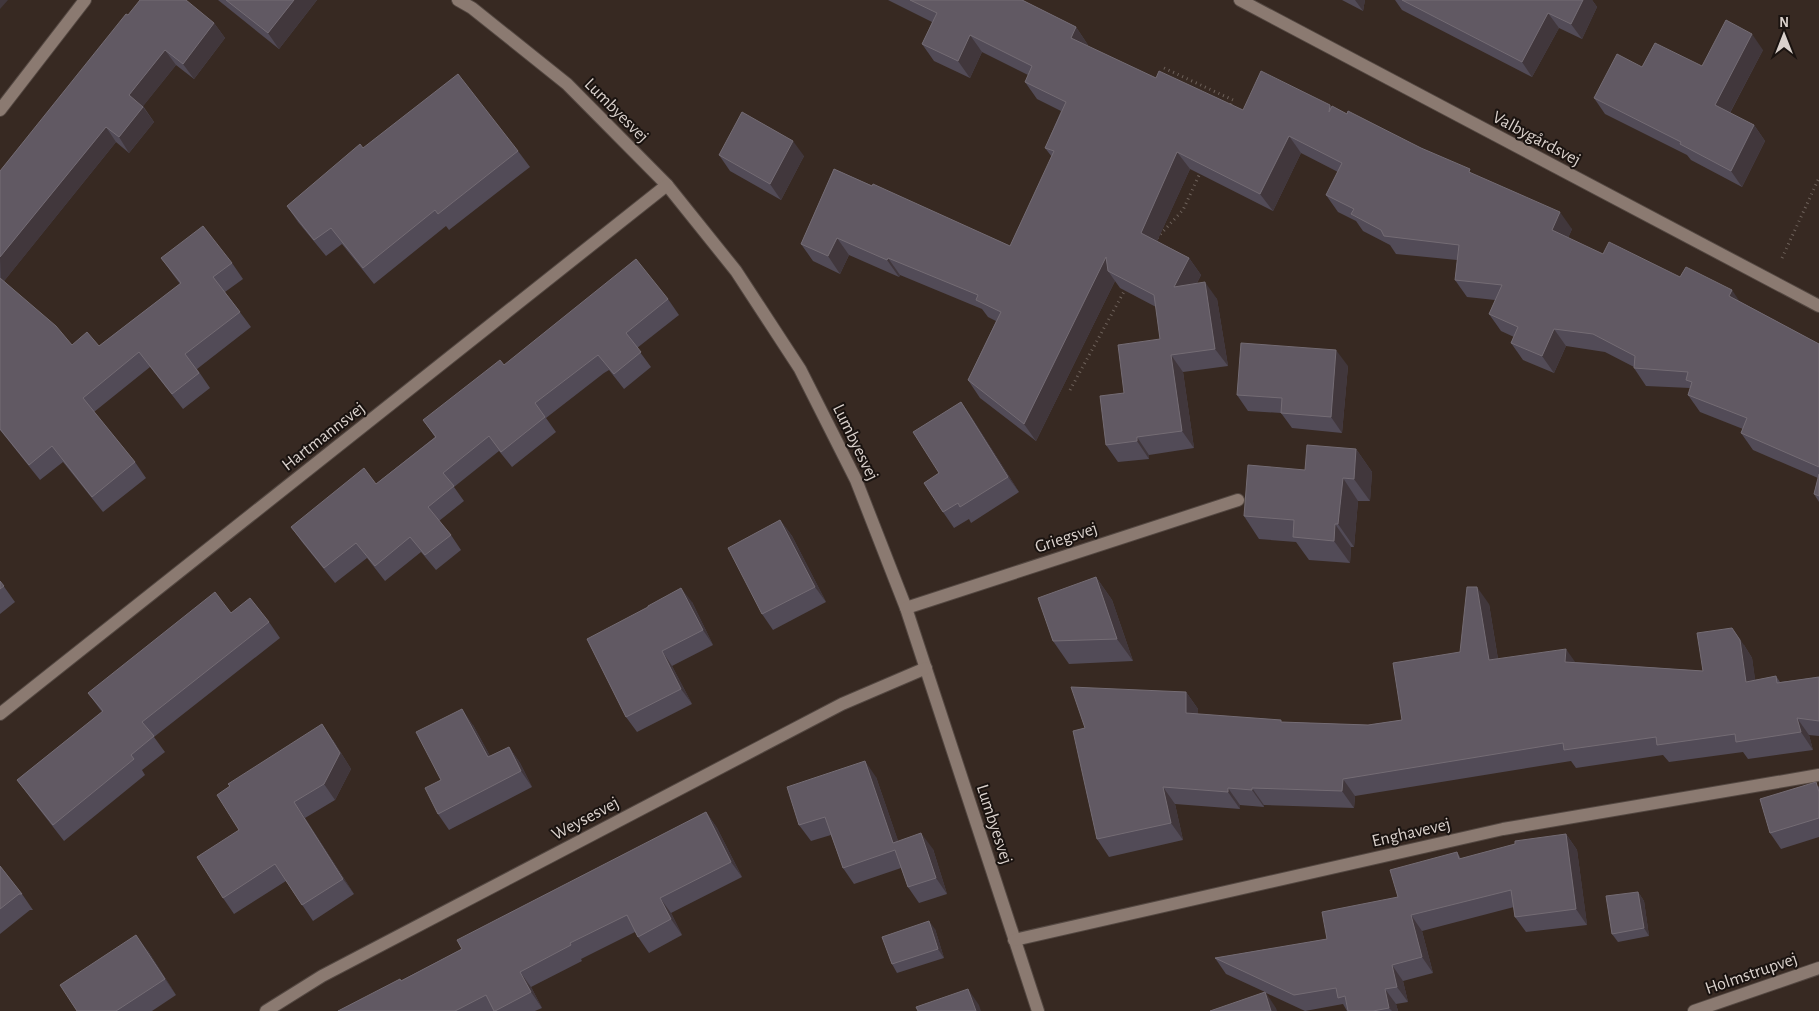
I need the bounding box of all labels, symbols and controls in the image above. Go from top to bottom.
north arrow [1759,10,1809,60]
text: N [1779,16,1789,30]
street label: Lumbyesvej [581,75,652,146]
street label: Valbygårdsvej [1489,108,1584,170]
street label: Hartmannsvej [279,399,368,475]
street label: Lumbyesvej [829,401,881,484]
street label: Griegsvej [1033,519,1100,556]
street label: Lumbyesvej [973,782,1015,866]
street label: Weysesvej [549,794,622,844]
street label: Enghavevej [1370,815,1452,851]
street label: Holmstrupvej [1703,950,1800,998]

